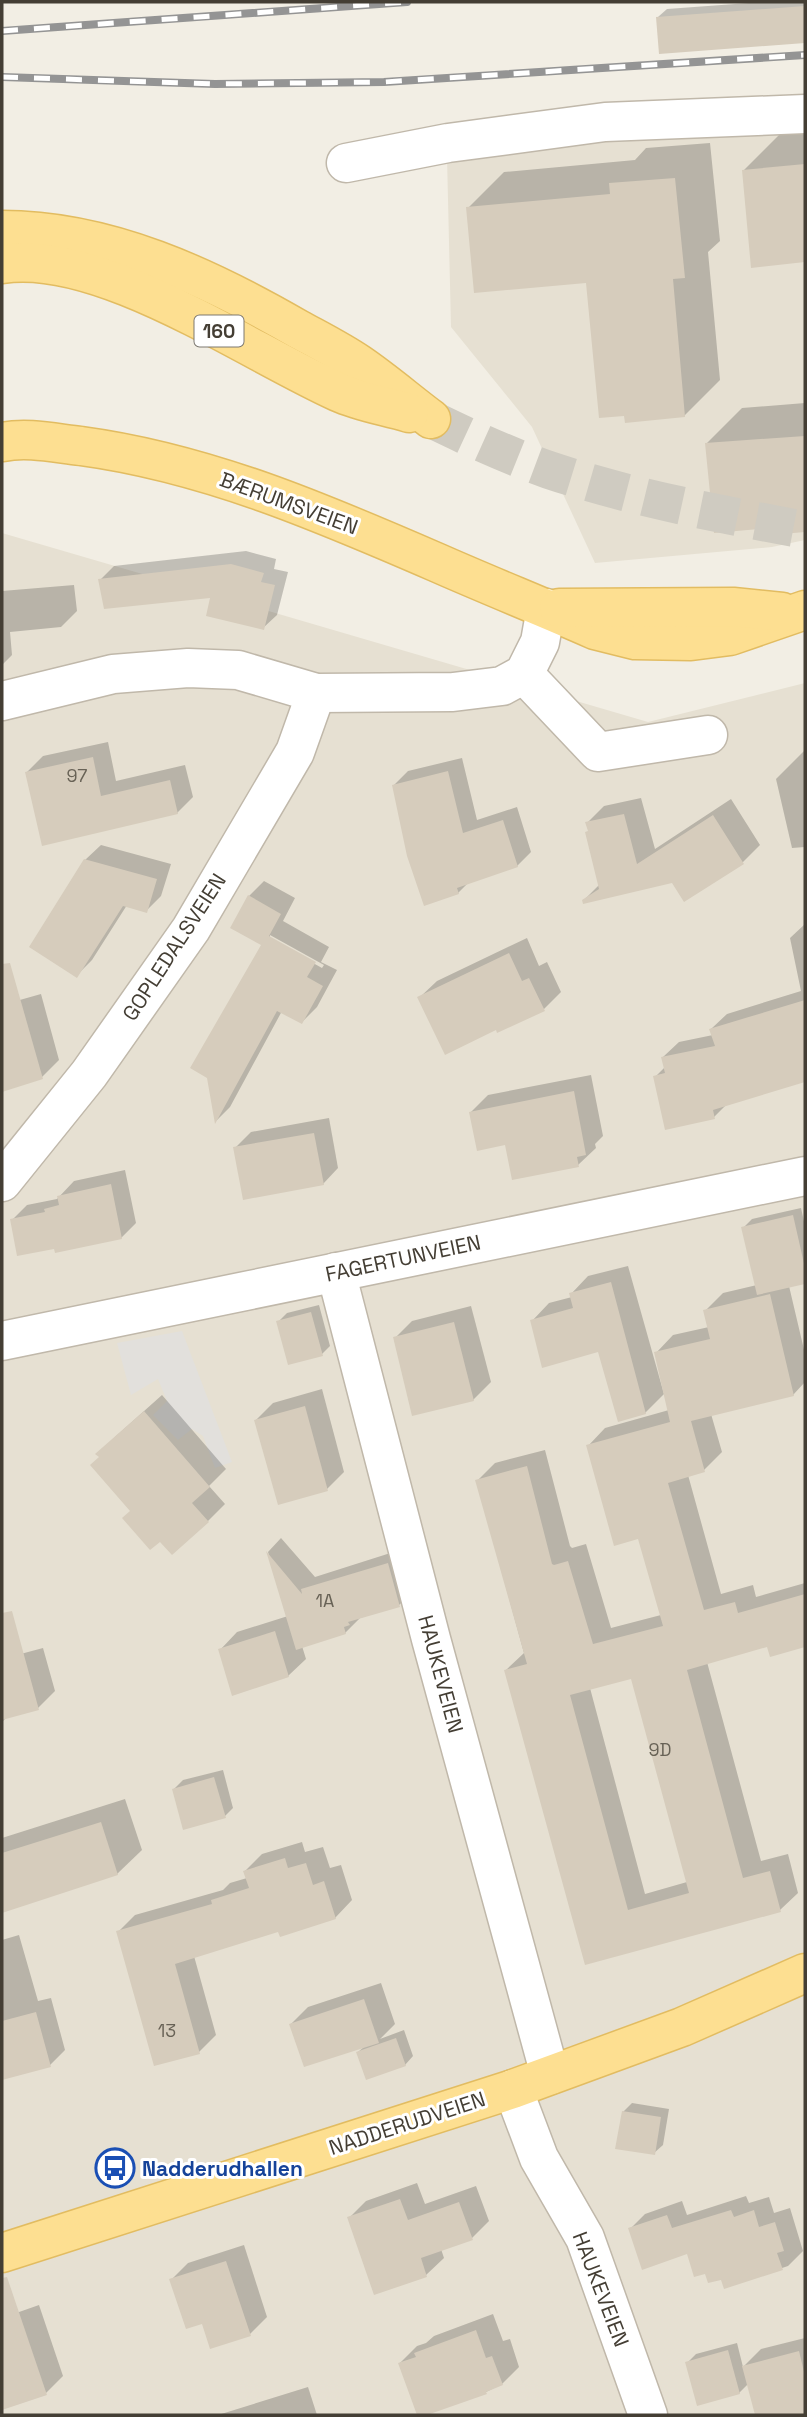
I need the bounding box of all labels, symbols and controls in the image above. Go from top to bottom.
road number: 160 [194,316,244,346]
street label: BÆRUMSVEIEN [216,466,362,540]
house number: 97 [67,764,87,787]
street label: GOPLEDALSVEIEN [116,868,232,1026]
street label: FAGERTUNVEIEN [323,1228,483,1288]
house number: 1A [316,1589,334,1612]
street label: HAUKEVEIEN [412,1612,470,1736]
house number: 9D [649,1738,671,1761]
house number: 13 [158,2019,176,2042]
street label: NADDERUDVEIEN [325,2085,489,2161]
bus stop icon: Nadderudhallen [94,2147,136,2189]
place label: Nadderudhallen [142,2155,303,2182]
street label: HAUKEVEIEN [567,2228,635,2350]

